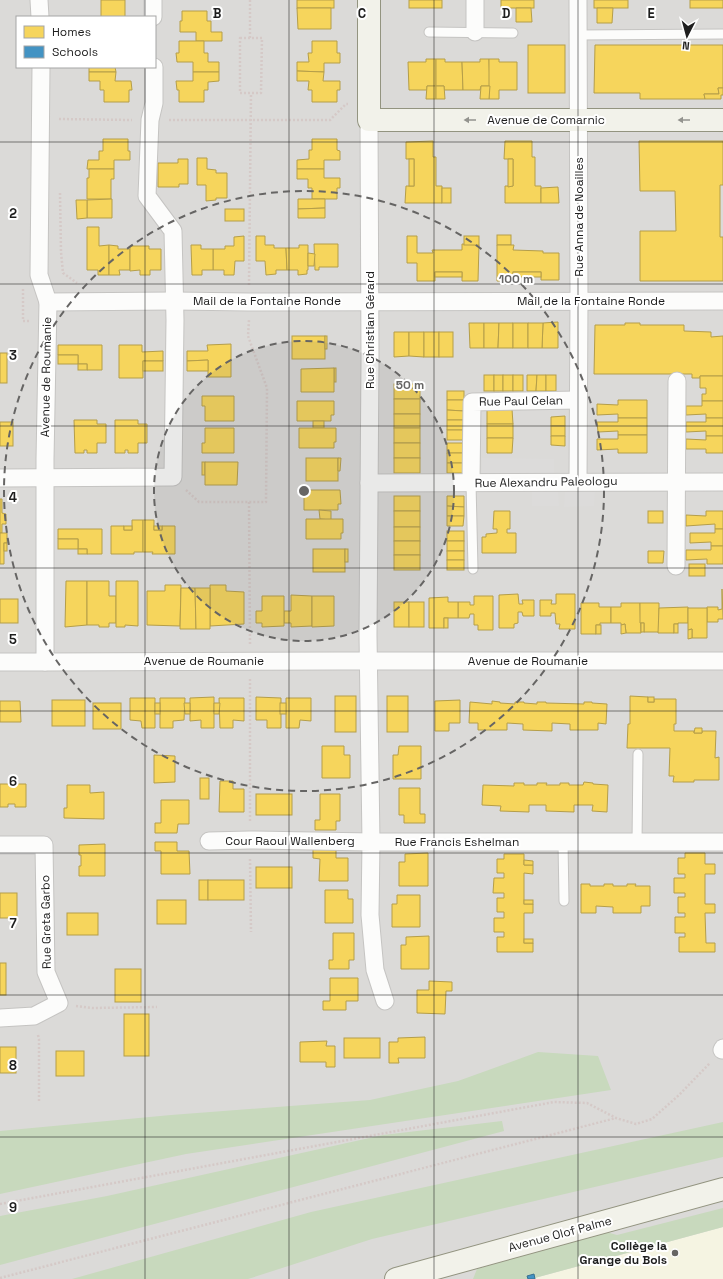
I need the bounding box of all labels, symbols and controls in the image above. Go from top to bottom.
text: B [213,5,222,22]
text: C [358,5,366,22]
text: D [502,5,511,22]
text: E [647,5,655,22]
legend [16,16,156,68]
north arrow [667,16,707,56]
text: Homes [52,24,91,40]
text: N [682,39,690,53]
text: Schools [52,44,98,60]
street label: Avenue de Comarnic [487,112,605,128]
one-way arrow [463,117,476,123]
one-way arrow [677,117,690,123]
street label: Rue Anna de Noailles [571,157,587,277]
text: 2 [9,205,17,222]
street label: Rue Christian Gérard [362,271,378,389]
text: 100 m [499,271,533,287]
street label: Mail de la Fontaine Ronde [193,293,341,309]
street label: Mail de la Fontaine Ronde [517,293,665,309]
street label: Avenue de Roumanie [37,317,55,437]
text: 3 [9,347,17,364]
text: 50 m [396,377,424,393]
street label: Rue Paul Celan [479,392,563,410]
street label: Rue Alexandru Paleologu [474,473,618,491]
centre of rings [297,484,311,498]
text: 4 [9,489,17,506]
text: 5 [9,631,17,648]
street label: Avenue de Roumanie [144,653,264,669]
street label: Avenue de Roumanie [468,653,588,669]
text: 6 [9,773,17,790]
street label: Cour Raoul Wallenberg [225,833,355,849]
street label: Rue Francis Eshelman [395,834,519,850]
street label: Rue Greta Garbo [37,875,55,969]
text: 7 [9,915,17,932]
text: 8 [9,1057,17,1074]
text: 9 [9,1199,17,1216]
street label: Avenue Olof Palme [507,1213,613,1255]
place label: Collège la Grange du Bois [580,1238,667,1268]
marker: Collège la Grange du Bois [670,1248,680,1258]

